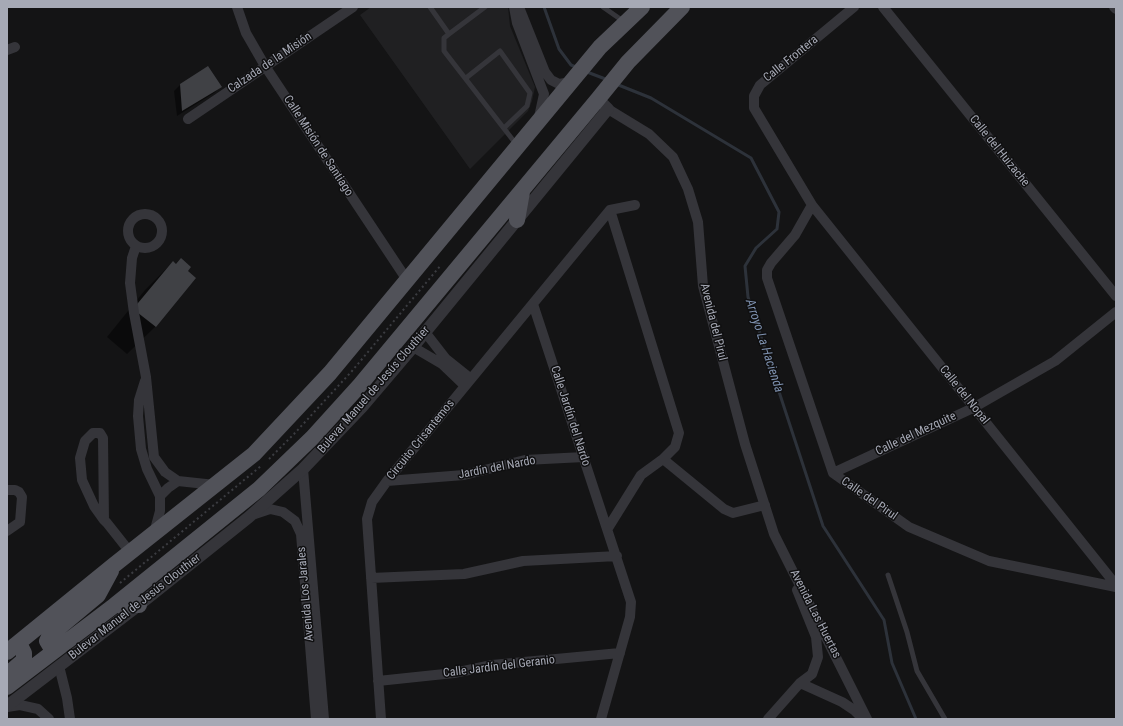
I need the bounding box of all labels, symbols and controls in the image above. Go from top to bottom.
street label: Calzada de la Misión [225,30,315,96]
street label: Calle Frontera [761,33,821,85]
street label: Calle Misión de Santiago [280,93,356,199]
street label: Calle del Huizache [966,112,1032,190]
street label: Avenida del Pirul [696,282,730,362]
water label: Arroyo La Hacienda [742,297,786,395]
street label: Bulevar Manuel de Jesús Clouthier [315,324,433,456]
street label: Calle del Nopal [936,363,992,427]
street label: Calle Jardín del Nardo [547,364,593,468]
street label: Circuito Crisantemos [384,397,458,483]
street label: Calle del Mezquite [873,409,959,459]
street label: Jardín del Nardo [457,453,537,483]
street label: Calle del Pirul [838,474,900,524]
street label: Avenida Los Jarales [295,546,317,642]
street label: Bulevar Manuel de Jesús Clouthier [66,551,204,663]
street label: Avenida Las Huertas [786,567,844,661]
street label: Calle Jardín del Geranio [442,653,556,681]

